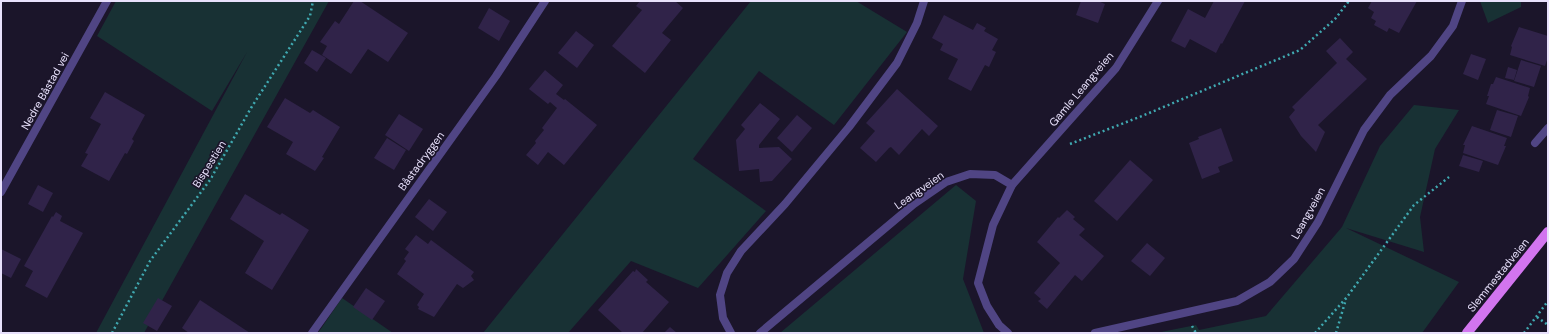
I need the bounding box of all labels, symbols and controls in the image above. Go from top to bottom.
street label: Gamle Leangveien [1046,49,1116,129]
street label: Nedre Båstad vei [18,50,72,132]
street label: Båstadryggen [395,129,447,193]
street label: Bispestien [189,138,229,190]
street label: Leangveien [892,168,946,212]
street label: Leangveien [1288,185,1328,241]
street label: Slemmestadveien [1464,235,1532,315]

